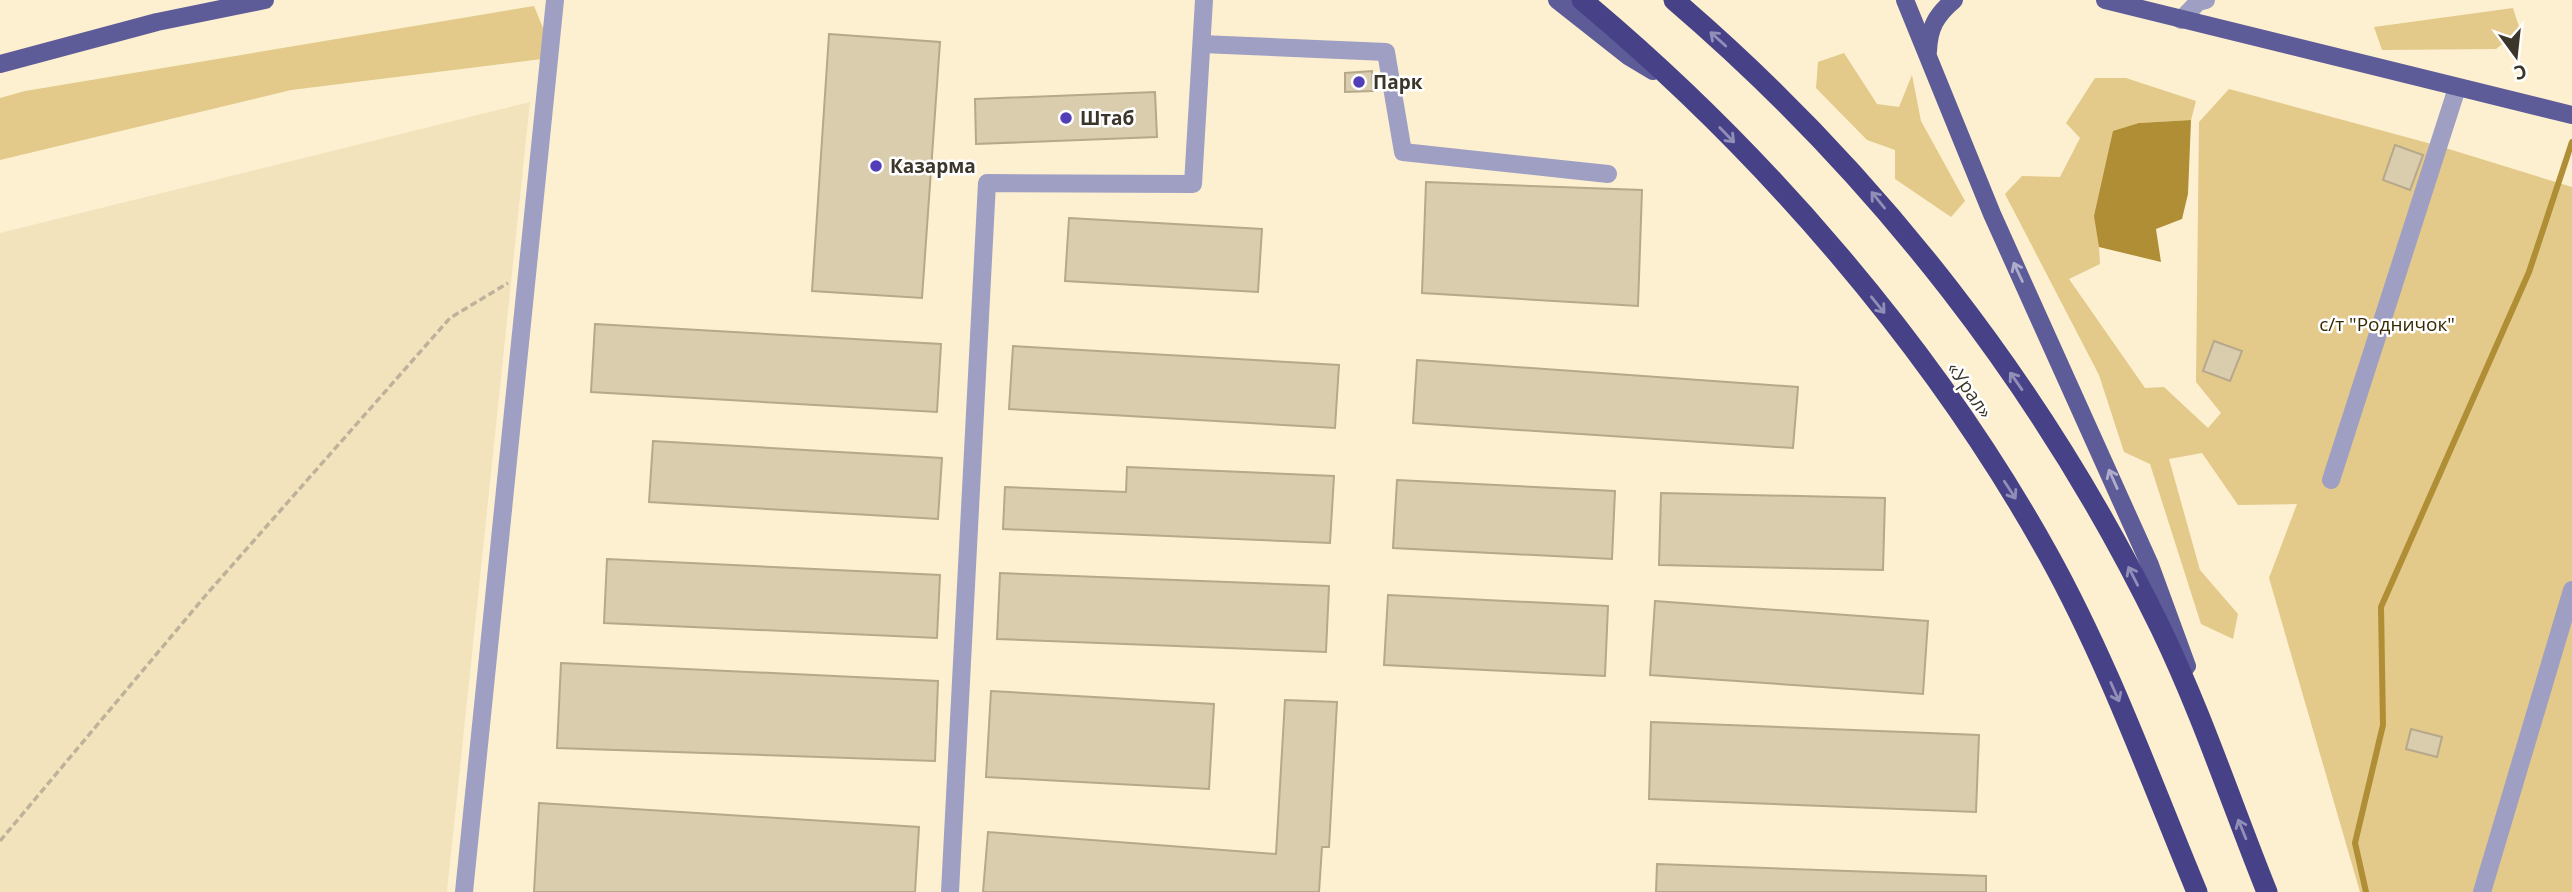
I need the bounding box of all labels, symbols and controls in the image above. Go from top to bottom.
north arrow [2481,21,2551,91]
one-way arrow [1710,31,1727,48]
text: С [2511,58,2530,87]
place label: Парк [1373,69,1423,95]
marker: Парк [1351,74,1367,90]
place label: Штаб [1080,105,1134,131]
marker: Штаб [1058,110,1074,126]
one-way arrow [1719,126,1736,143]
place label: Казарма [890,153,976,179]
marker: Казарма [868,158,884,174]
one-way arrow [1871,192,1886,210]
one-way arrow [2011,262,2025,283]
one-way arrow [1871,295,1886,313]
park label: с/т "Родничок" [2319,311,2455,337]
street label: «Урал» [1941,356,1999,424]
one-way arrow [2009,372,2023,391]
one-way arrow [2106,469,2119,490]
one-way arrow [2003,480,2017,500]
one-way arrow [2126,566,2139,587]
one-way arrow [2109,681,2122,702]
one-way arrow [2234,818,2247,840]

